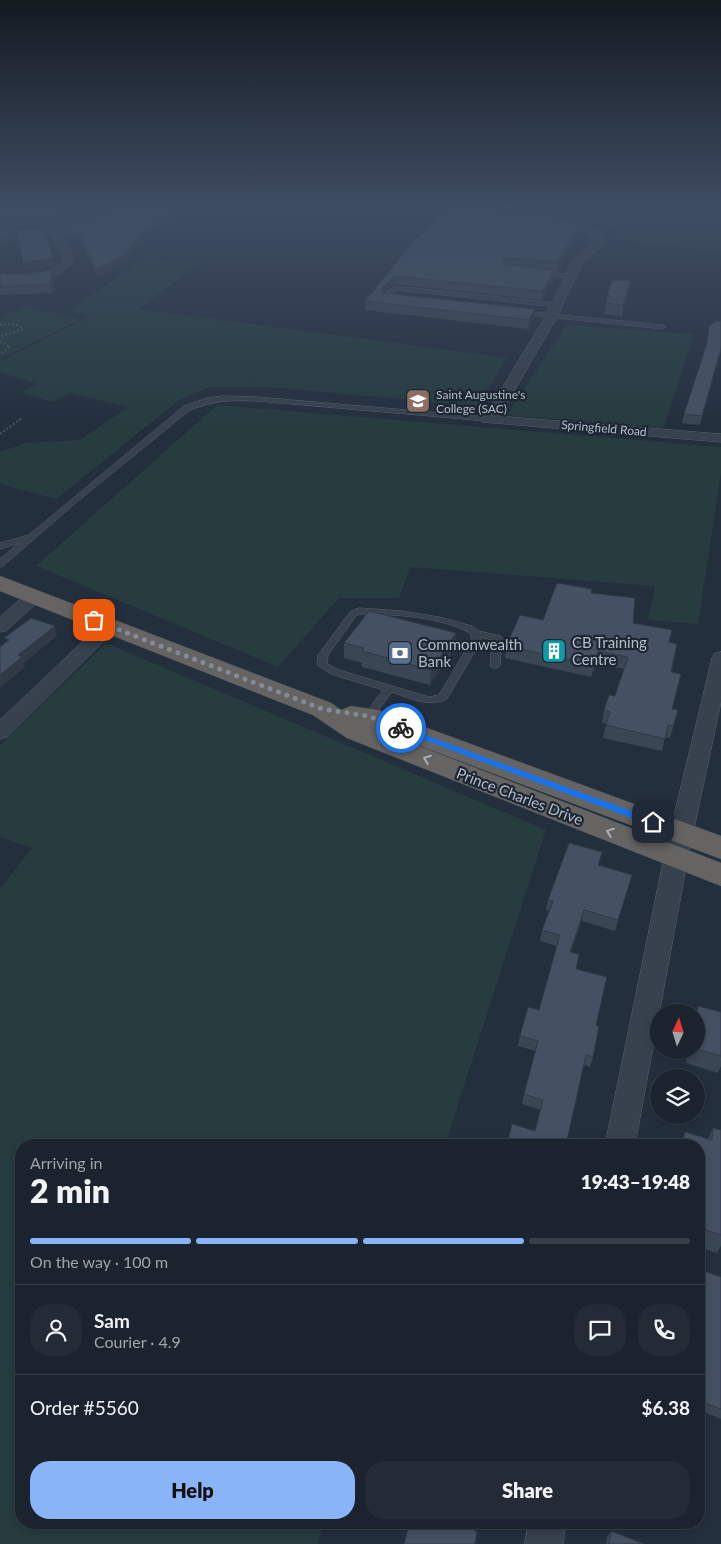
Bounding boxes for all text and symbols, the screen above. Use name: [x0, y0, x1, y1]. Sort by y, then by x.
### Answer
place label: Saint Augustine's College (SAC): [436, 387, 525, 416]
school or university icon: Saint Augustine's College (SAC): [405, 388, 431, 414]
street label: Springfield Road: [561, 417, 647, 439]
pin: [73, 599, 115, 641]
icon: bag: [80, 606, 108, 634]
place label: CB Training Centre: [572, 633, 647, 668]
place label: Commonwealth Bank: [418, 635, 522, 670]
building icon: CB Training Centre: [541, 638, 567, 664]
bank icon: Commonwealth Bank: [387, 640, 413, 666]
courier: [376, 703, 426, 753]
icon: bike: [387, 714, 415, 742]
one-way arrow: [423, 755, 431, 765]
street label: Prince Charles Drive: [454, 764, 586, 828]
pin: [632, 801, 674, 843]
icon: home: [639, 808, 667, 836]
one-way arrow: [607, 827, 615, 837]
north arrow: [650, 1004, 705, 1059]
map controls: [650, 1004, 705, 1124]
button: layers: [650, 1069, 705, 1124]
text: Arriving in: [30, 1153, 103, 1172]
text: 19:43–19:48: [581, 1170, 690, 1193]
text: 2 min: [30, 1171, 110, 1210]
text: On the way · 100 m: [30, 1252, 168, 1271]
button: person: [30, 1304, 82, 1356]
button: chat: [574, 1304, 626, 1356]
button: phone: [638, 1304, 690, 1356]
text: Sam: [94, 1309, 130, 1332]
text: Courier · 4.9: [94, 1332, 181, 1351]
text: Order #5560: [30, 1396, 139, 1419]
text: $6.38: [641, 1396, 690, 1419]
button: Help: [30, 1461, 355, 1519]
button: Share: [365, 1461, 690, 1519]

